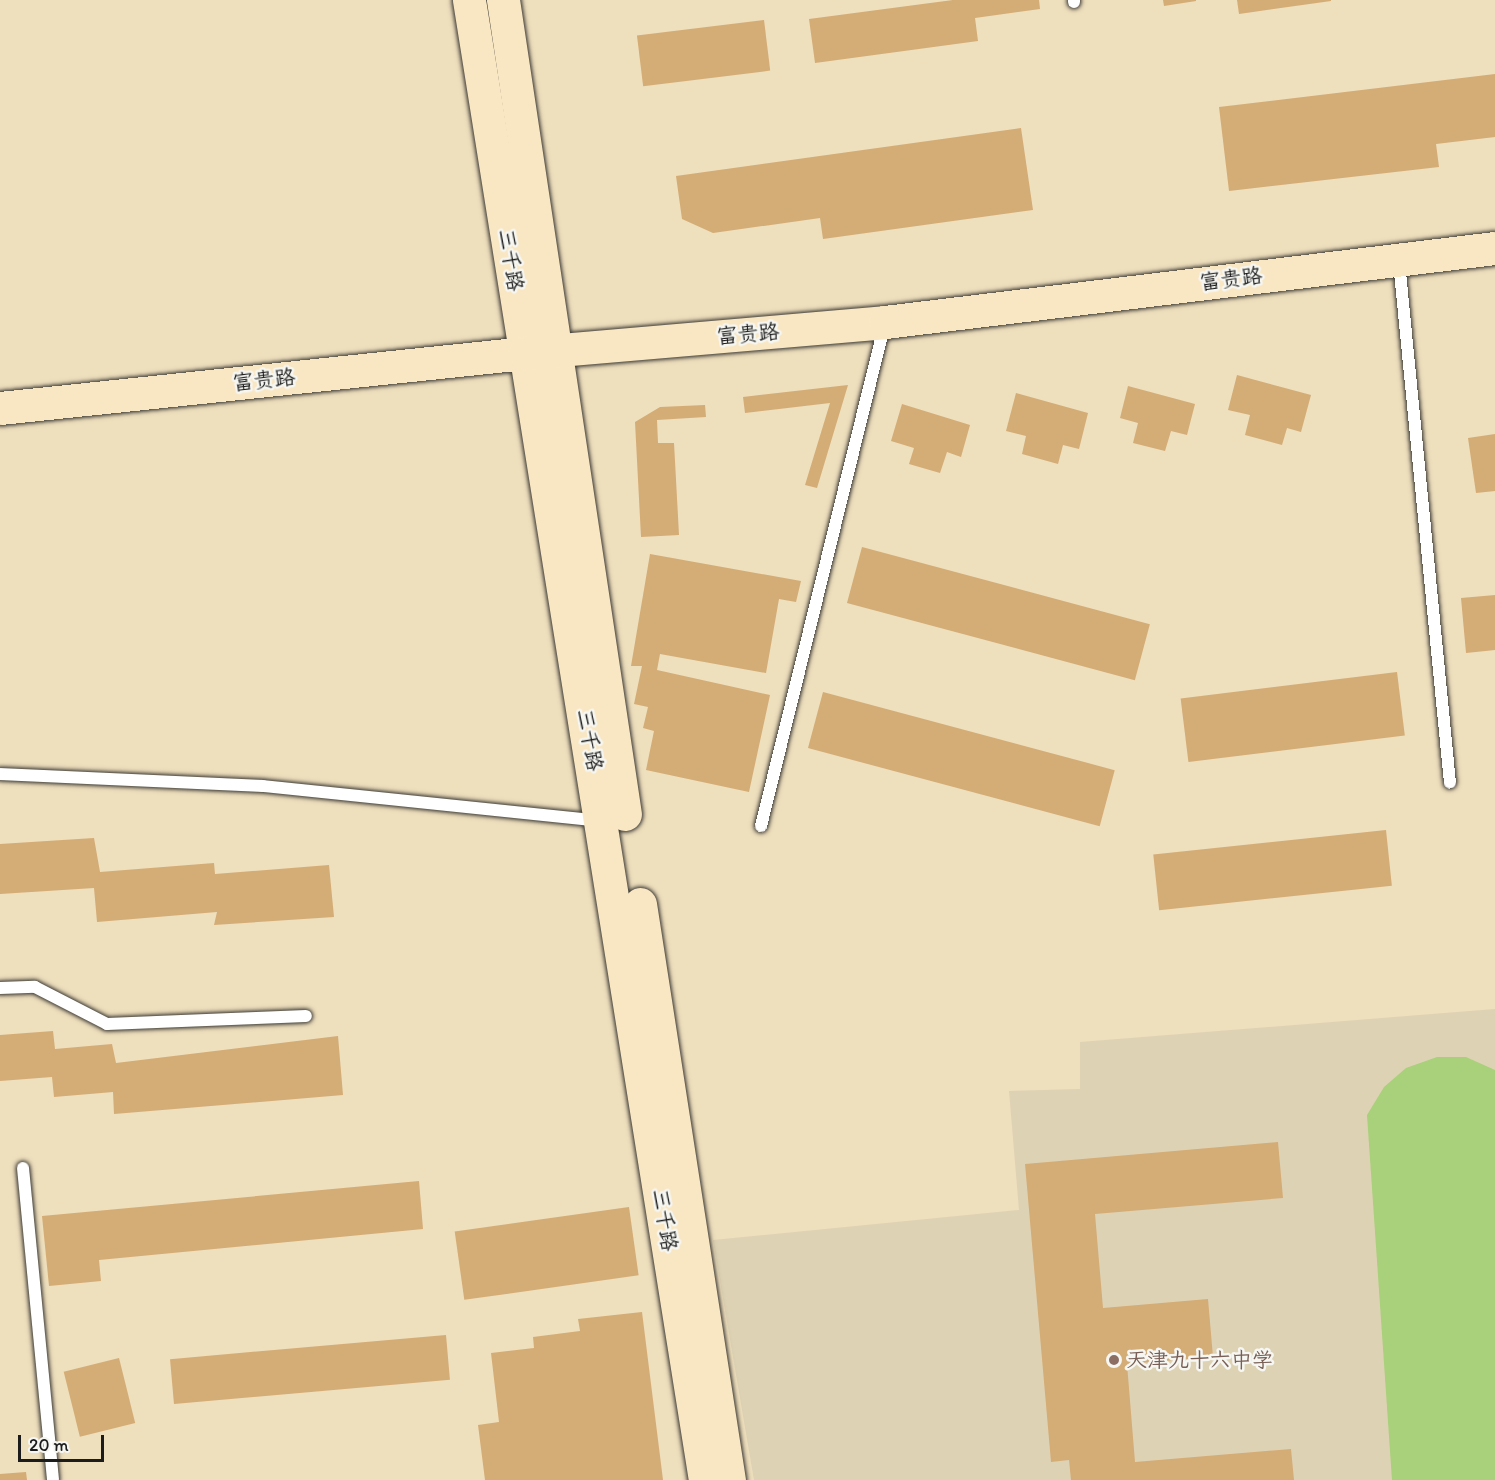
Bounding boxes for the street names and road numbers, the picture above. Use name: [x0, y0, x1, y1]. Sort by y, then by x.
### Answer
street label: 三千路: [494, 227, 528, 293]
street label: 富贵路: [1198, 263, 1264, 295]
street label: 富贵路: [716, 319, 780, 349]
street label: 富贵路: [231, 364, 297, 396]
street label: 三千路: [572, 707, 608, 773]
street label: 三千路: [648, 1187, 682, 1253]

